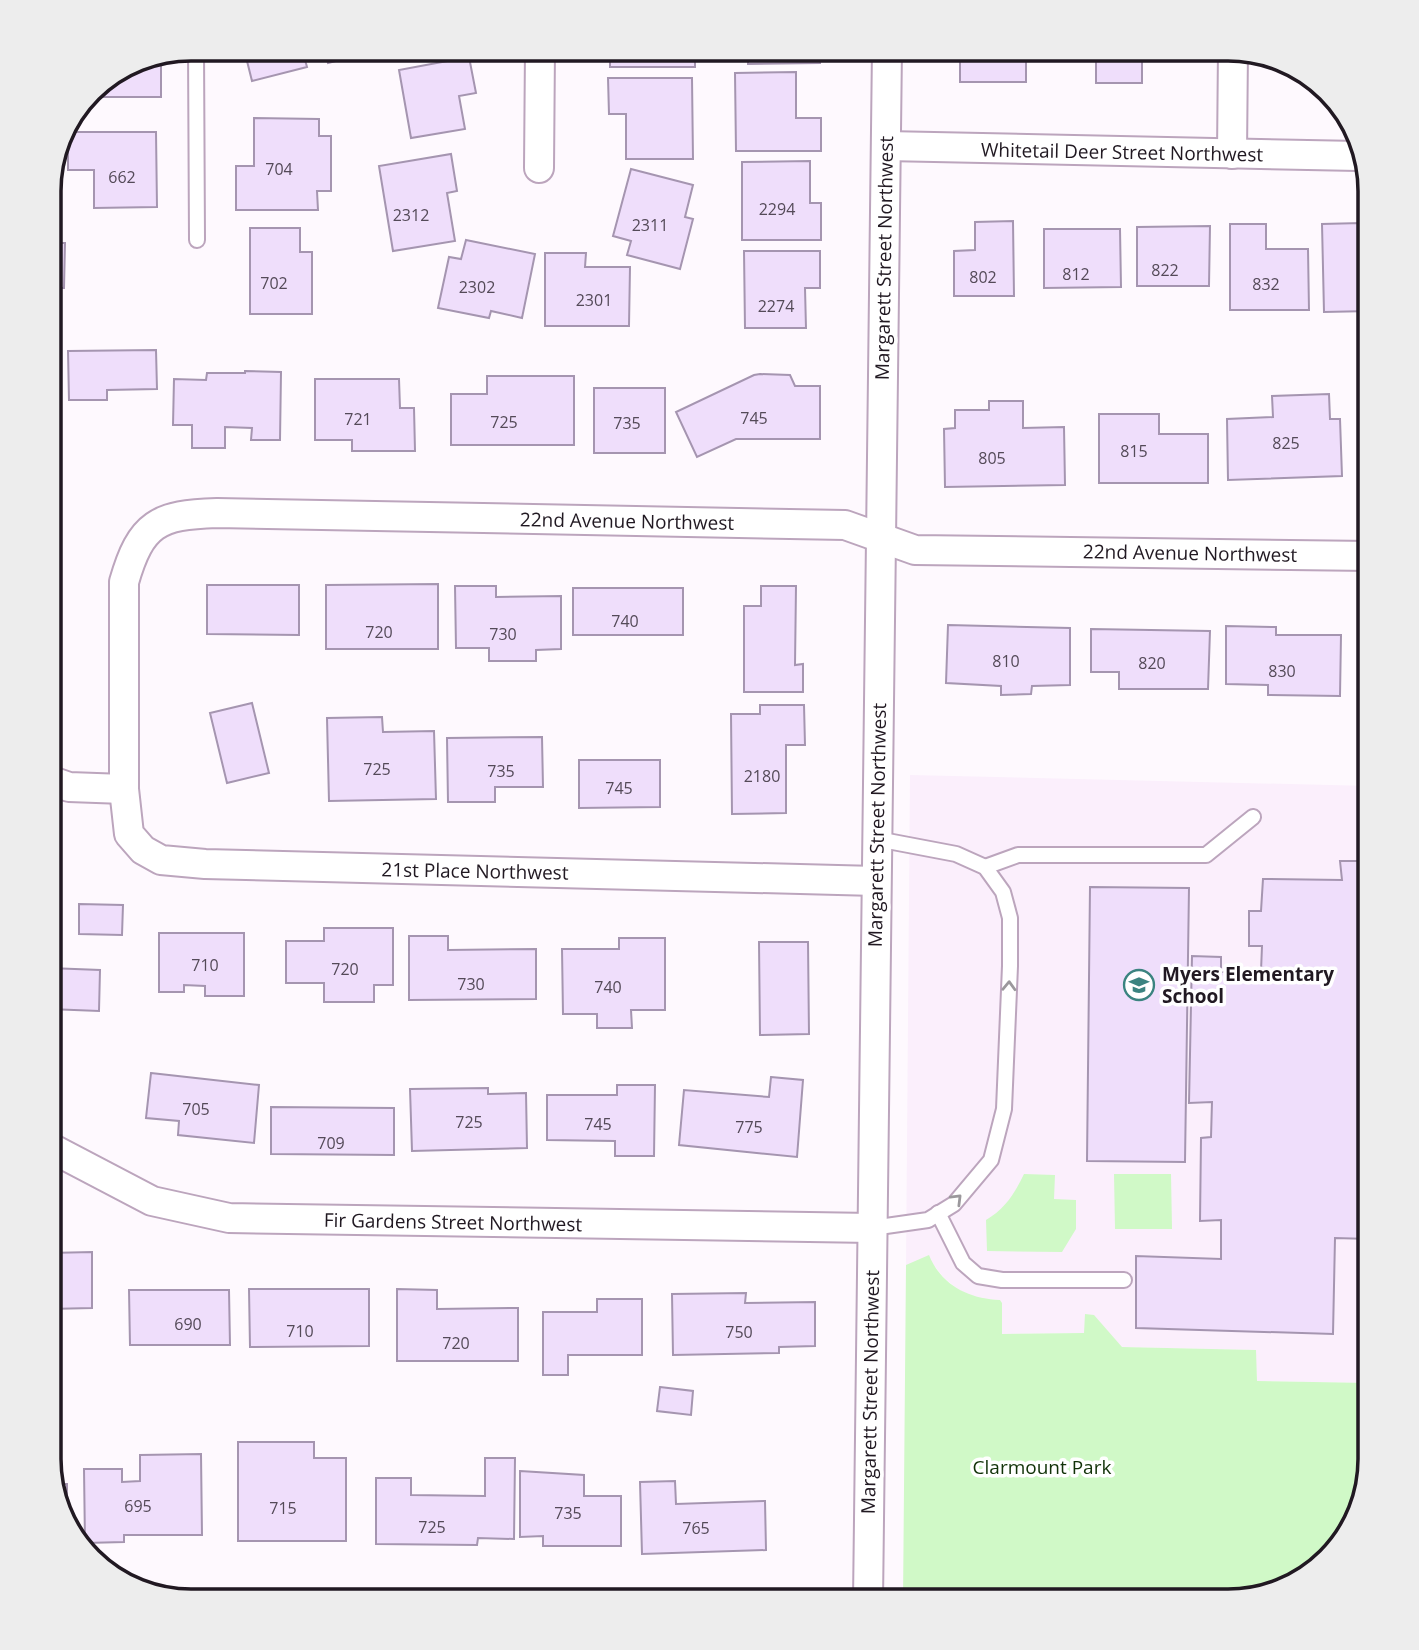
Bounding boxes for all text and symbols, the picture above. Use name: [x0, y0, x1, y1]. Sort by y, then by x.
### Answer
street label: Margarett Street Northwest: [869, 135, 899, 380]
street label: Whitetail Deer Street Northwest: [981, 137, 1264, 167]
house number: 704: [265, 158, 293, 180]
house number: 662: [108, 166, 136, 188]
house number: 2294: [759, 198, 795, 220]
house number: 2312: [393, 204, 429, 226]
house number: 2311: [632, 214, 668, 236]
house number: 822: [1151, 259, 1179, 281]
house number: 812: [1062, 263, 1090, 285]
house number: 802: [969, 266, 997, 288]
house number: 702: [260, 272, 288, 294]
house number: 832: [1252, 273, 1280, 295]
house number: 2302: [459, 276, 495, 298]
house number: 2301: [576, 289, 612, 311]
house number: 2274: [758, 295, 794, 317]
house number: 745: [740, 407, 768, 429]
house number: 721: [344, 408, 372, 430]
house number: 725: [490, 411, 518, 433]
house number: 735: [613, 412, 641, 434]
house number: 825: [1272, 432, 1300, 454]
house number: 815: [1120, 440, 1148, 462]
house number: 805: [978, 447, 1006, 469]
street label: 22nd Avenue Northwest: [520, 506, 735, 536]
street label: 22nd Avenue Northwest: [1083, 538, 1298, 568]
house number: 740: [611, 610, 639, 632]
house number: 720: [365, 621, 393, 643]
house number: 730: [489, 623, 517, 645]
house number: 810: [992, 650, 1020, 672]
house number: 820: [1138, 652, 1166, 674]
house number: 830: [1268, 660, 1296, 682]
street label: Margarett Street Northwest: [862, 702, 892, 947]
house number: 725: [363, 758, 391, 780]
house number: 735: [487, 760, 515, 782]
house number: 2180: [744, 765, 780, 787]
house number: 745: [605, 777, 633, 799]
street label: 21st Place Northwest: [381, 856, 569, 886]
house number: 710: [191, 954, 219, 976]
house number: 720: [331, 958, 359, 980]
place label: Myers Elementary School: [1162, 961, 1334, 1009]
school or university icon: Myers Elementary School: [1122, 968, 1156, 1002]
house number: 730: [457, 973, 485, 995]
house number: 740: [594, 976, 622, 998]
one-way arrow: [1002, 980, 1017, 991]
house number: 705: [182, 1098, 210, 1120]
house number: 725: [455, 1111, 483, 1133]
house number: 745: [584, 1113, 612, 1135]
house number: 775: [735, 1116, 763, 1138]
house number: 709: [317, 1132, 345, 1154]
one-way arrow: [949, 1194, 962, 1207]
street label: Fir Gardens Street Northwest: [324, 1207, 583, 1237]
street label: Margarett Street Northwest: [855, 1269, 885, 1514]
house number: 690: [174, 1313, 202, 1335]
house number: 710: [286, 1320, 314, 1342]
house number: 750: [725, 1321, 753, 1343]
house number: 720: [442, 1332, 470, 1354]
park label: Clarmount Park: [973, 1454, 1111, 1480]
house number: 695: [124, 1495, 152, 1517]
house number: 715: [269, 1497, 297, 1519]
house number: 735: [554, 1502, 582, 1524]
house number: 725: [418, 1516, 446, 1538]
house number: 765: [682, 1517, 710, 1539]

